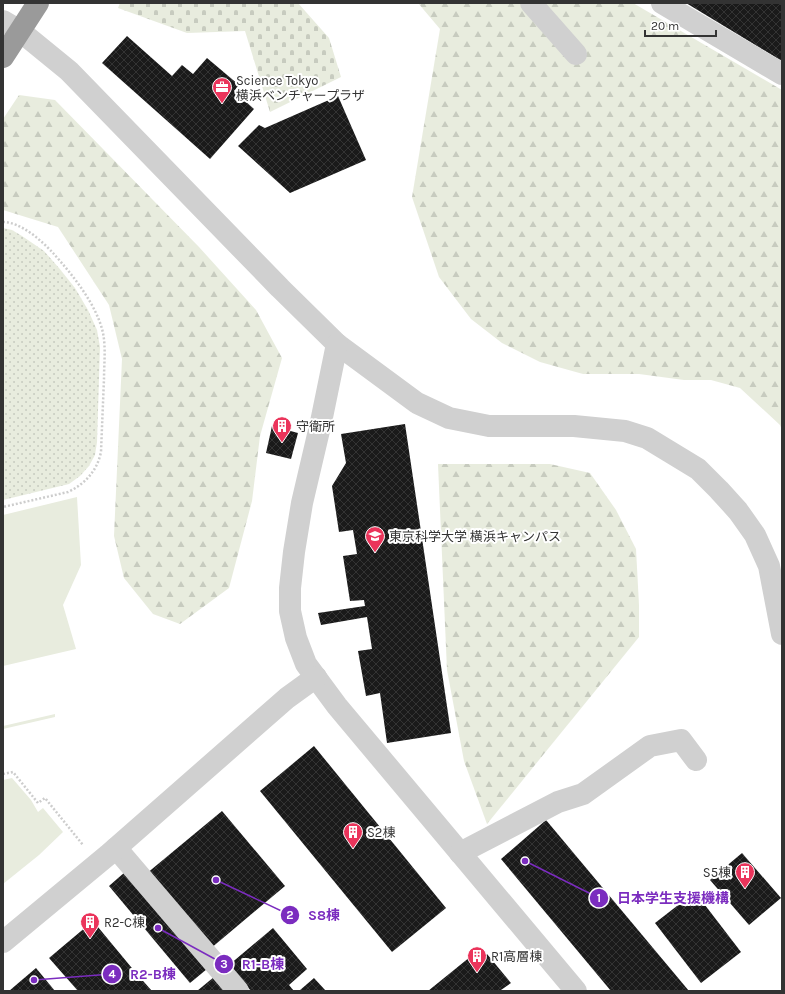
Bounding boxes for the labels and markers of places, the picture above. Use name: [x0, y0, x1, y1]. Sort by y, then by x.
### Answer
place label: Science Tokyo 横浜ベンチャープラザ: [236, 73, 365, 103]
office icon: Science Tokyo 横浜ベンチャープラザ: [211, 76, 233, 104]
building icon: 守衛所: [271, 415, 293, 443]
place label: 守衛所: [296, 419, 335, 434]
school or university icon: 東京科学大学 横浜キャンパス: [364, 525, 386, 553]
place label: 東京科学大学 横浜キャンパス: [389, 529, 561, 544]
building icon: S2棟: [342, 821, 364, 849]
place label: S2棟: [367, 825, 395, 840]
building icon: S5棟: [734, 861, 756, 889]
place label: S5棟: [703, 865, 731, 880]
callout: 日本学生支援機構: [589, 885, 737, 911]
callout: S8棟: [280, 902, 348, 928]
building icon: R2-C棟: [79, 911, 101, 939]
place label: R2-C棟: [104, 915, 145, 930]
building icon: R1高層棟: [466, 945, 488, 973]
place label: R1高層棟: [491, 949, 542, 964]
callout: R1-B棟: [214, 951, 292, 977]
callout: R2-B棟: [102, 961, 184, 987]

